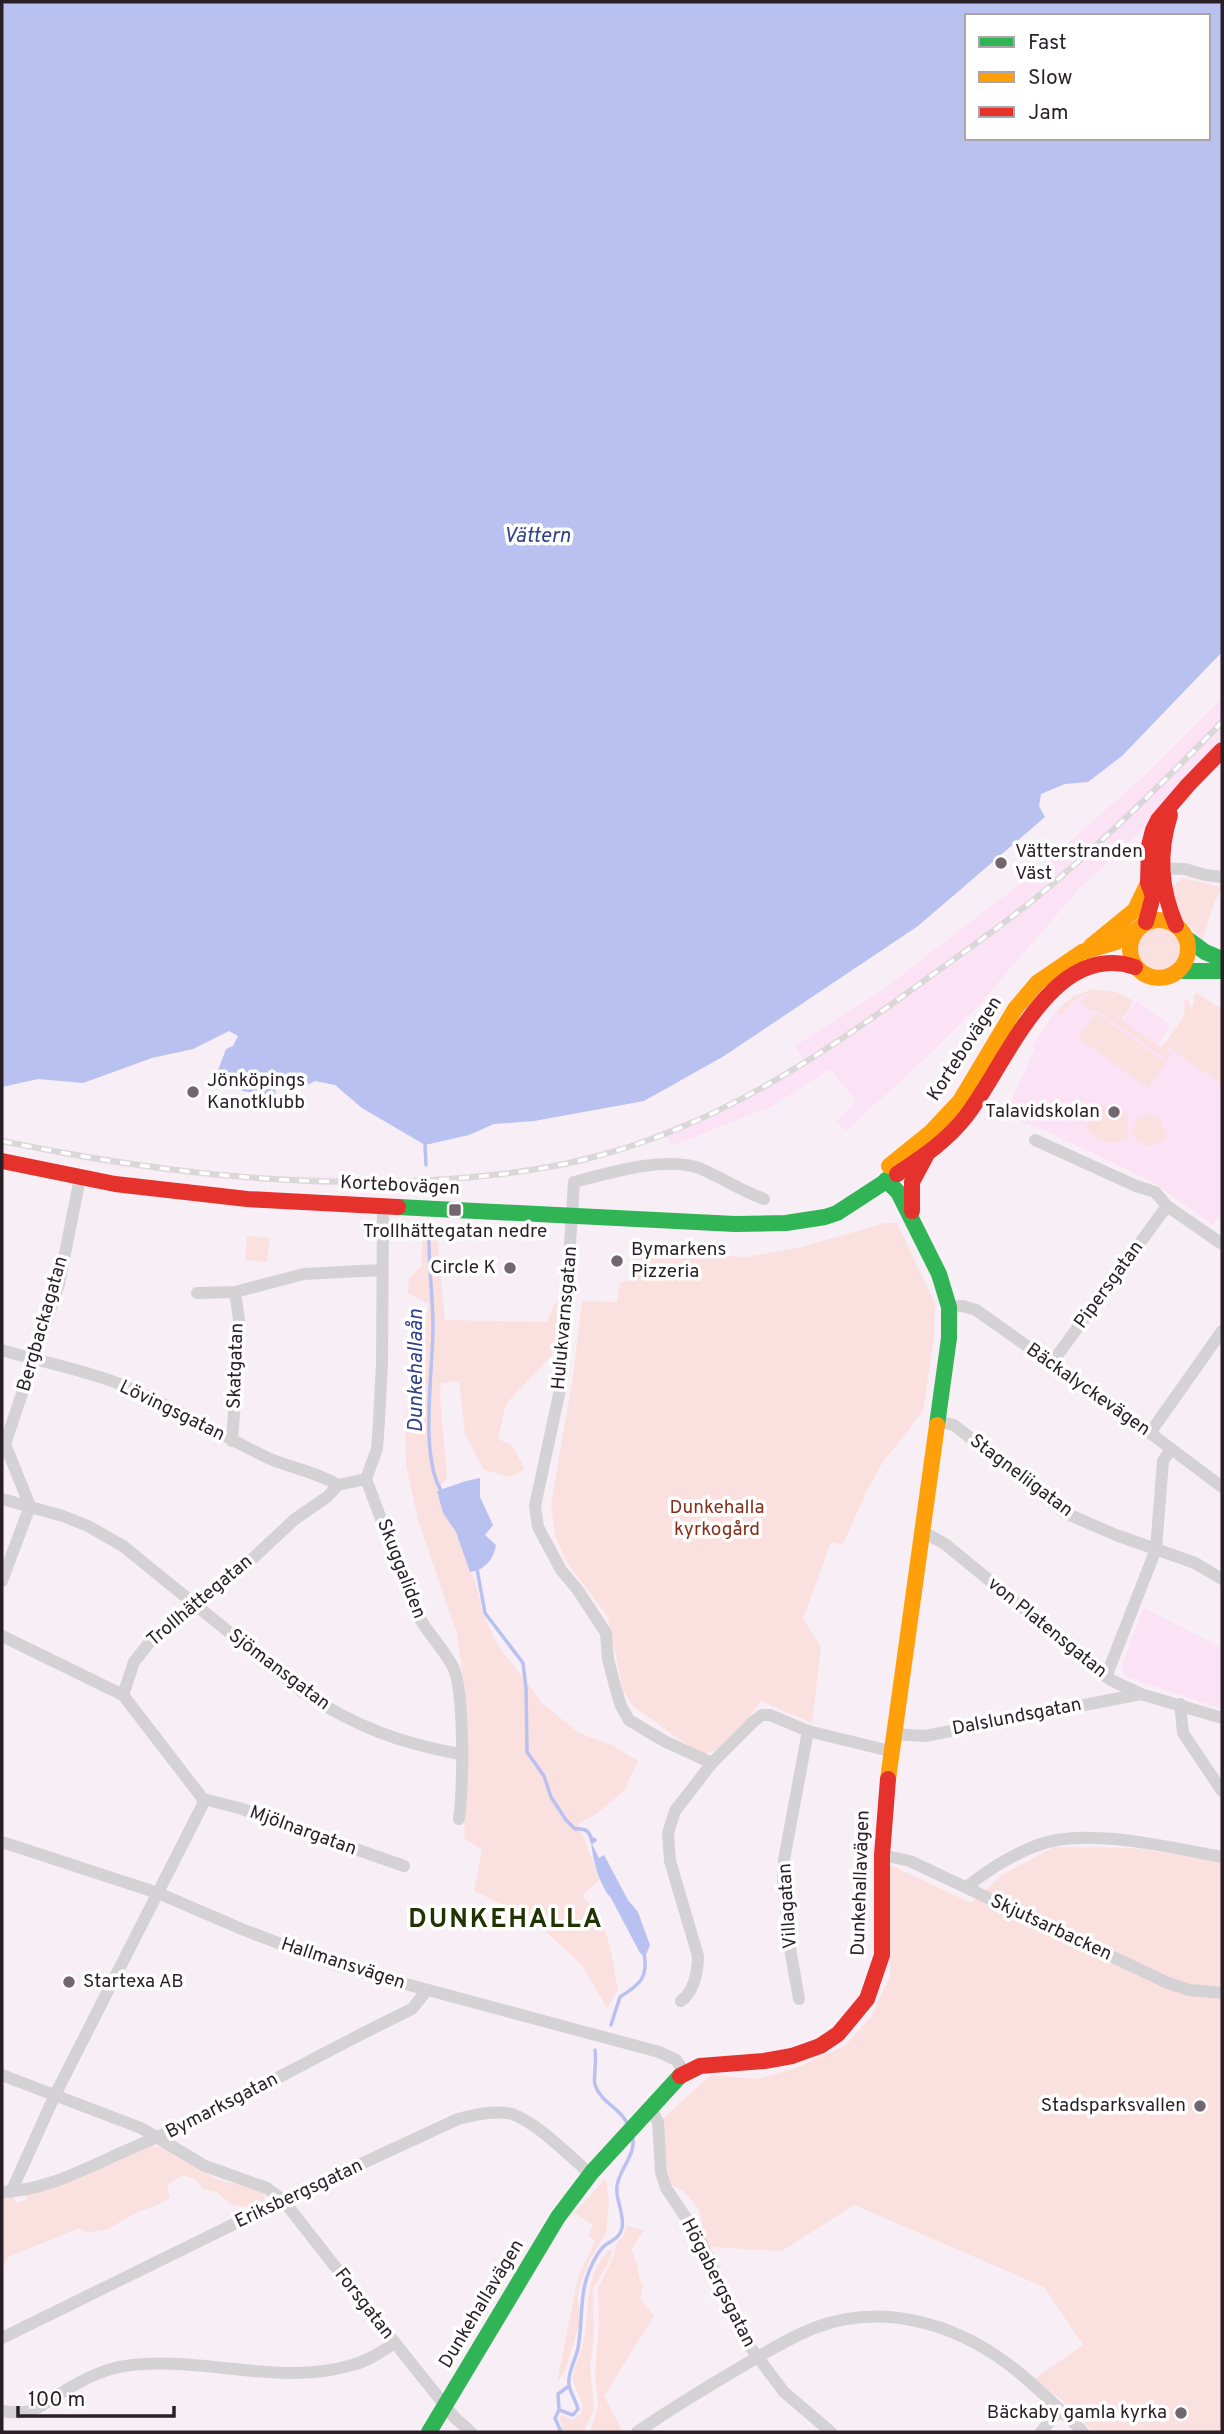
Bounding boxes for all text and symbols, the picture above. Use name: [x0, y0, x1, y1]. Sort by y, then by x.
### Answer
legend: [965, 14, 1210, 140]
text: Fast: [1028, 30, 1067, 57]
text: Slow: [1028, 65, 1073, 92]
text: Jam: [1028, 100, 1069, 127]
water label: Vättern: [503, 523, 571, 550]
place label: Vätterstranden Väst: [1015, 840, 1143, 886]
marker: Vätterstranden Väst: [993, 855, 1009, 871]
street label: Kortebovägen: [922, 992, 1008, 1106]
place label: Jönköpings Kanotklubb: [207, 1069, 305, 1115]
marker: Jönköpings Kanotklubb: [185, 1084, 201, 1100]
place label: Talavidskolan: [985, 1100, 1100, 1124]
marker: Talavidskolan: [1106, 1104, 1122, 1120]
street label: Kortebovägen: [339, 1171, 461, 1201]
marker: Trollhättegatan nedre: [447, 1202, 463, 1218]
place label: Trollhättegatan nedre: [363, 1220, 547, 1244]
street label: Pipersgatan: [1069, 1236, 1149, 1334]
place label: Bymarkens Pizzeria: [631, 1238, 726, 1284]
street label: Hulukvarnsgatan: [547, 1245, 583, 1391]
marker: Bymarkens Pizzeria: [609, 1253, 625, 1269]
street label: Bergbackagatan: [12, 1254, 74, 1394]
place label: Circle K: [430, 1256, 496, 1280]
marker: Circle K: [502, 1260, 518, 1276]
water label: Dunkehallaån: [403, 1309, 430, 1433]
street label: Skatgatan: [223, 1323, 249, 1409]
street label: Bäckalyckevägen: [1021, 1338, 1155, 1442]
street label: Lövingsgatan: [115, 1375, 229, 1447]
street label: Stagneliigatan: [964, 1429, 1078, 1523]
park label: Dunkehalla kyrkogård: [670, 1496, 764, 1542]
street label: Skuggaliden: [371, 1516, 431, 1622]
street label: Trollhättegatan: [142, 1550, 258, 1652]
street label: von Platensgatan: [982, 1572, 1112, 1684]
street label: Sjömansgatan: [223, 1624, 335, 1716]
street label: Dalslundsgatan: [950, 1693, 1084, 1741]
street label: Mjölnargatan: [246, 1801, 360, 1861]
street label: Dunkehallavägen: [846, 1810, 876, 1956]
street label: Villagatan: [773, 1862, 803, 1950]
street label: Skjutsarbacken: [986, 1889, 1116, 1967]
district label: DUNKEHALLA: [408, 1904, 604, 1937]
street label: Hallmansvägen: [278, 1933, 408, 1995]
place label: Startexa AB: [83, 1970, 184, 1994]
marker: Startexa AB: [61, 1974, 77, 1990]
street label: Bymarksgatan: [162, 2067, 282, 2145]
place label: Stadsparksvallen: [1041, 2094, 1186, 2118]
marker: Stadsparksvallen: [1192, 2098, 1208, 2114]
street label: Eriksbergsgatan: [231, 2154, 367, 2234]
street label: Högabergsgatan: [675, 2215, 761, 2351]
street label: Dunkehallavägen: [434, 2235, 530, 2373]
street label: Forsgatan: [329, 2263, 399, 2345]
scale bar: [18, 2374, 173, 2418]
text: 100 m: [28, 2387, 85, 2414]
place label: Bäckaby gamla kyrka: [987, 2401, 1167, 2425]
marker: Bäckaby gamla kyrka: [1173, 2405, 1189, 2421]

